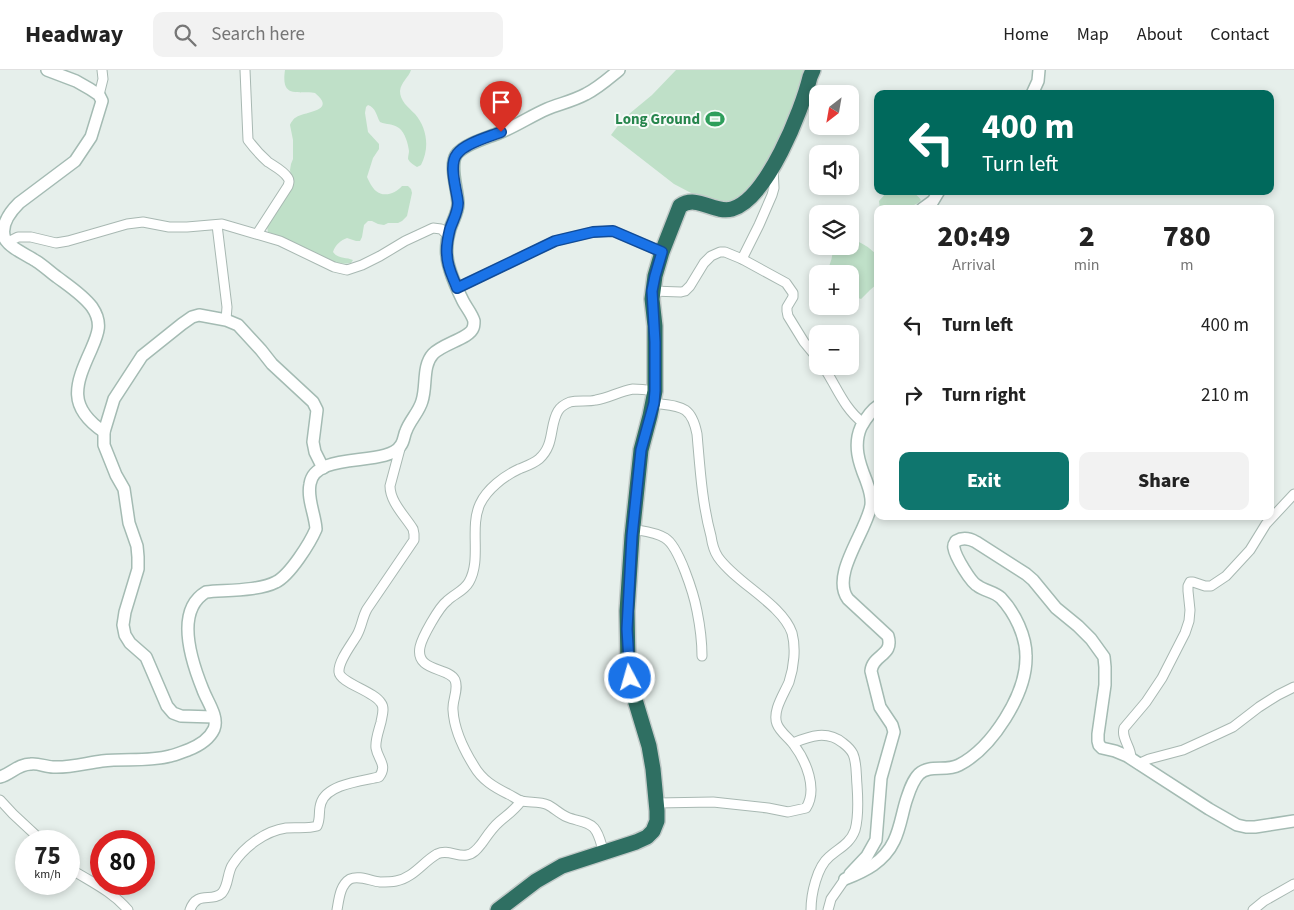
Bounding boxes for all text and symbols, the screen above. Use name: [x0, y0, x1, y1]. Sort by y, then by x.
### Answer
search box: [153, 12, 503, 57]
text: Headway: [25, 17, 123, 52]
icon: search: [171, 21, 199, 49]
text: Search here: [211, 21, 305, 48]
text: Home: [1003, 22, 1049, 47]
text: Map: [1077, 22, 1109, 47]
text: About: [1137, 22, 1182, 47]
text: Contact: [1210, 22, 1269, 47]
pin: [480, 81, 522, 132]
north arrow: [809, 85, 859, 135]
map controls: [809, 85, 859, 375]
icon: arrive: [487, 88, 515, 116]
text: 400 m: [982, 102, 1074, 152]
sports icon: Long Ground: [704, 108, 726, 130]
place label: Long Ground: [615, 109, 700, 130]
icon: left: [899, 110, 964, 175]
button: sound: [809, 145, 859, 195]
text: Turn left: [982, 148, 1058, 180]
button: layers: [809, 205, 859, 255]
text: 20:49: [937, 215, 1011, 258]
text: 2: [1079, 215, 1095, 258]
text: 780: [1163, 215, 1211, 258]
text: Arrival: [952, 254, 995, 276]
text: min: [1074, 254, 1100, 276]
text: m: [1180, 254, 1193, 276]
button: +: [809, 265, 859, 315]
icon: left: [899, 311, 927, 339]
text: Turn left: [942, 312, 1013, 339]
text: 400 m: [1201, 312, 1249, 339]
button: −: [809, 325, 859, 375]
icon: right: [899, 381, 927, 409]
text: Turn right: [942, 382, 1026, 409]
text: 210 m: [1201, 382, 1249, 409]
button: Exit: [899, 452, 1069, 510]
button: Share: [1079, 452, 1249, 510]
position arrow: [603, 651, 655, 703]
speed limit sign: 80: [90, 830, 155, 895]
text: 75: [34, 838, 61, 874]
text: km/h: [34, 866, 61, 883]

